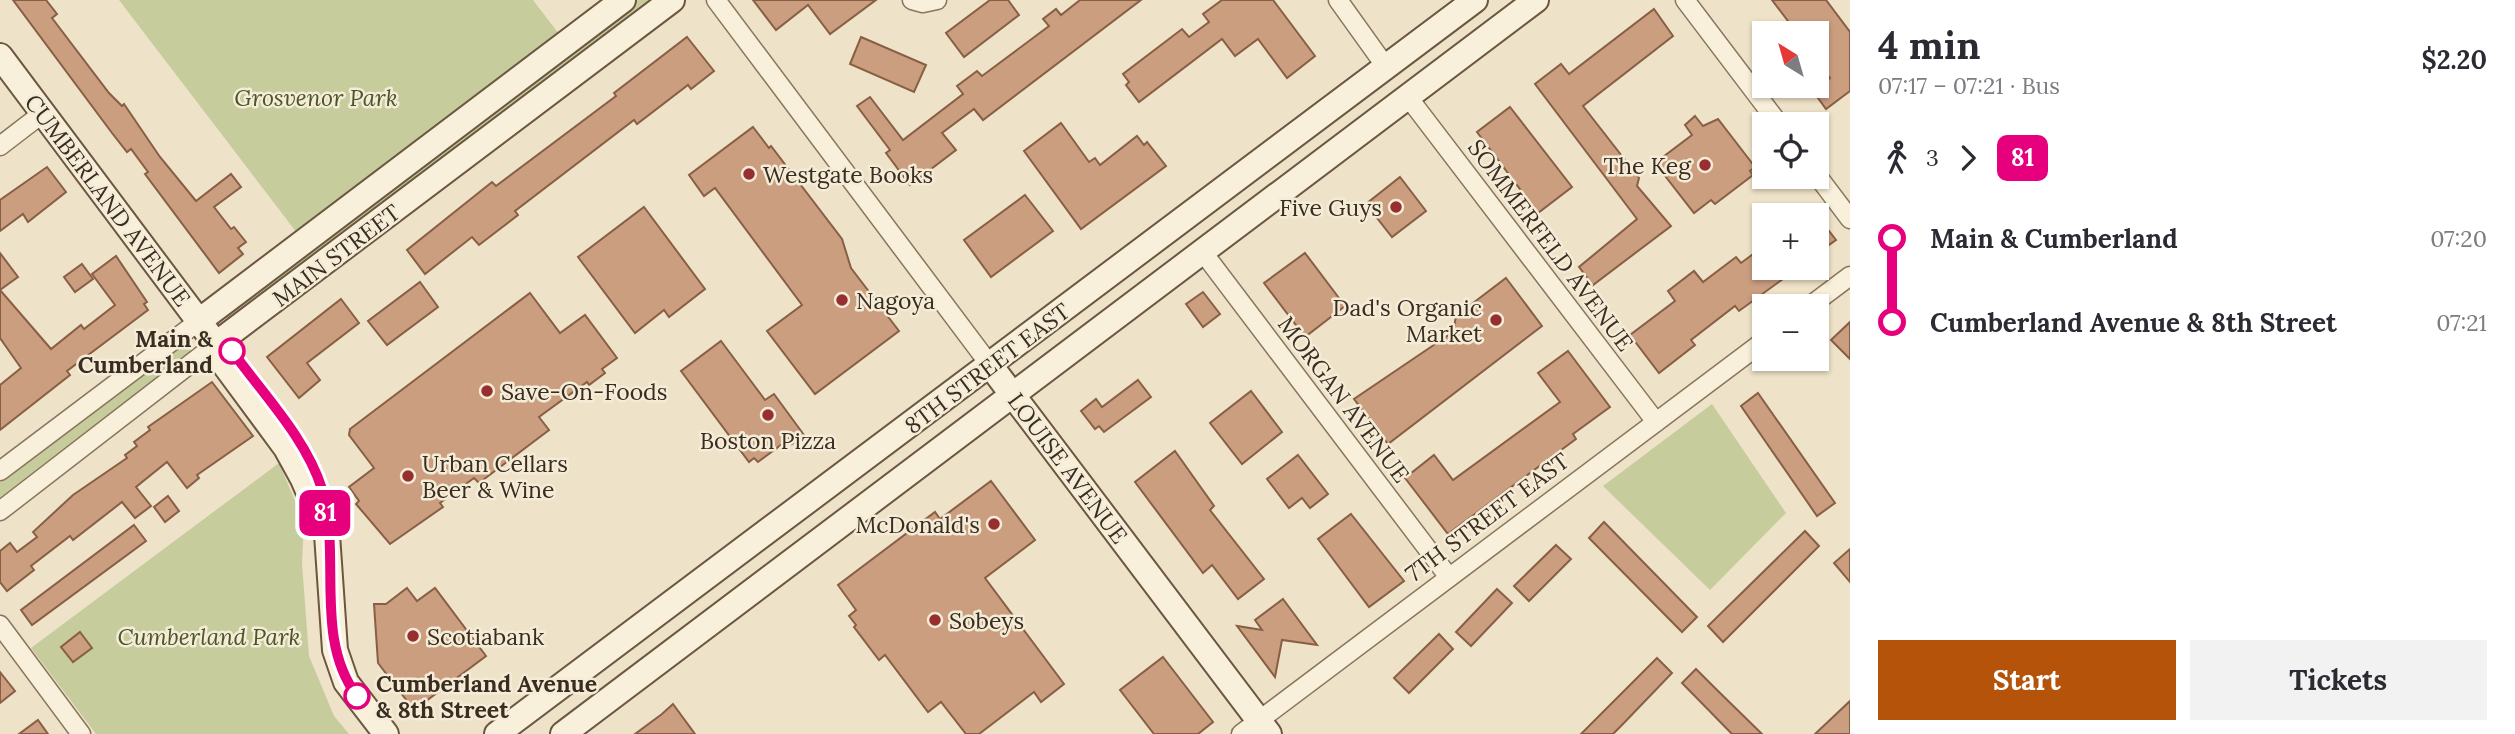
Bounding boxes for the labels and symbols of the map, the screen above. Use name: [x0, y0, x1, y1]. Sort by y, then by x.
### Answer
north arrow: [1752, 21, 1829, 98]
park label: Grosvenor Park: [234, 83, 398, 112]
street label: CUMBERLAND AVENUE: [19, 88, 197, 312]
street label: SOMMERFELD AVENUE: [1462, 133, 1640, 357]
place label: The Keg: [1603, 151, 1692, 180]
marker: The Keg: [1697, 157, 1713, 173]
place label: Westgate Books: [763, 160, 933, 189]
marker: Westgate Books: [741, 166, 757, 182]
place label: Five Guys: [1279, 193, 1382, 222]
street label: MAIN STREET: [266, 197, 406, 312]
marker: Five Guys: [1388, 199, 1404, 215]
place label: Nagoya: [856, 286, 935, 315]
marker: Nagoya: [834, 292, 850, 308]
place label: Dad's Organic Market: [1333, 293, 1482, 348]
street label: 8TH STREET EAST: [899, 296, 1076, 440]
street label: MORGAN AVENUE: [1272, 310, 1416, 488]
marker: Dad's Organic Market: [1488, 312, 1504, 328]
place label: Main & Cumberland: [78, 324, 214, 379]
marker: Main & Cumberland: [219, 338, 245, 364]
place label: Save-On-Foods: [501, 377, 668, 406]
marker: Save-On-Foods: [479, 383, 495, 399]
street label: LOUISE AVENUE: [1002, 387, 1134, 549]
marker: Boston Pizza: [760, 407, 776, 423]
place label: Boston Pizza: [700, 426, 836, 455]
street label: 7TH STREET EAST: [1399, 446, 1575, 588]
place label: Urban Cellars Beer & Wine: [422, 449, 568, 504]
marker: Urban Cellars Beer & Wine: [400, 468, 416, 484]
line badge: 81: [294, 490, 356, 536]
place label: McDonald's: [855, 510, 980, 539]
marker: McDonald's: [986, 516, 1002, 532]
place label: Sobeys: [949, 606, 1024, 635]
marker: Sobeys: [927, 612, 943, 628]
park label: Cumberland Park: [118, 622, 301, 651]
place label: Scotiabank: [427, 622, 545, 651]
marker: Scotiabank: [405, 628, 421, 644]
place label: Cumberland Avenue & 8th Street: [376, 669, 597, 724]
marker: Cumberland Avenue & 8th Street: [344, 683, 370, 709]

